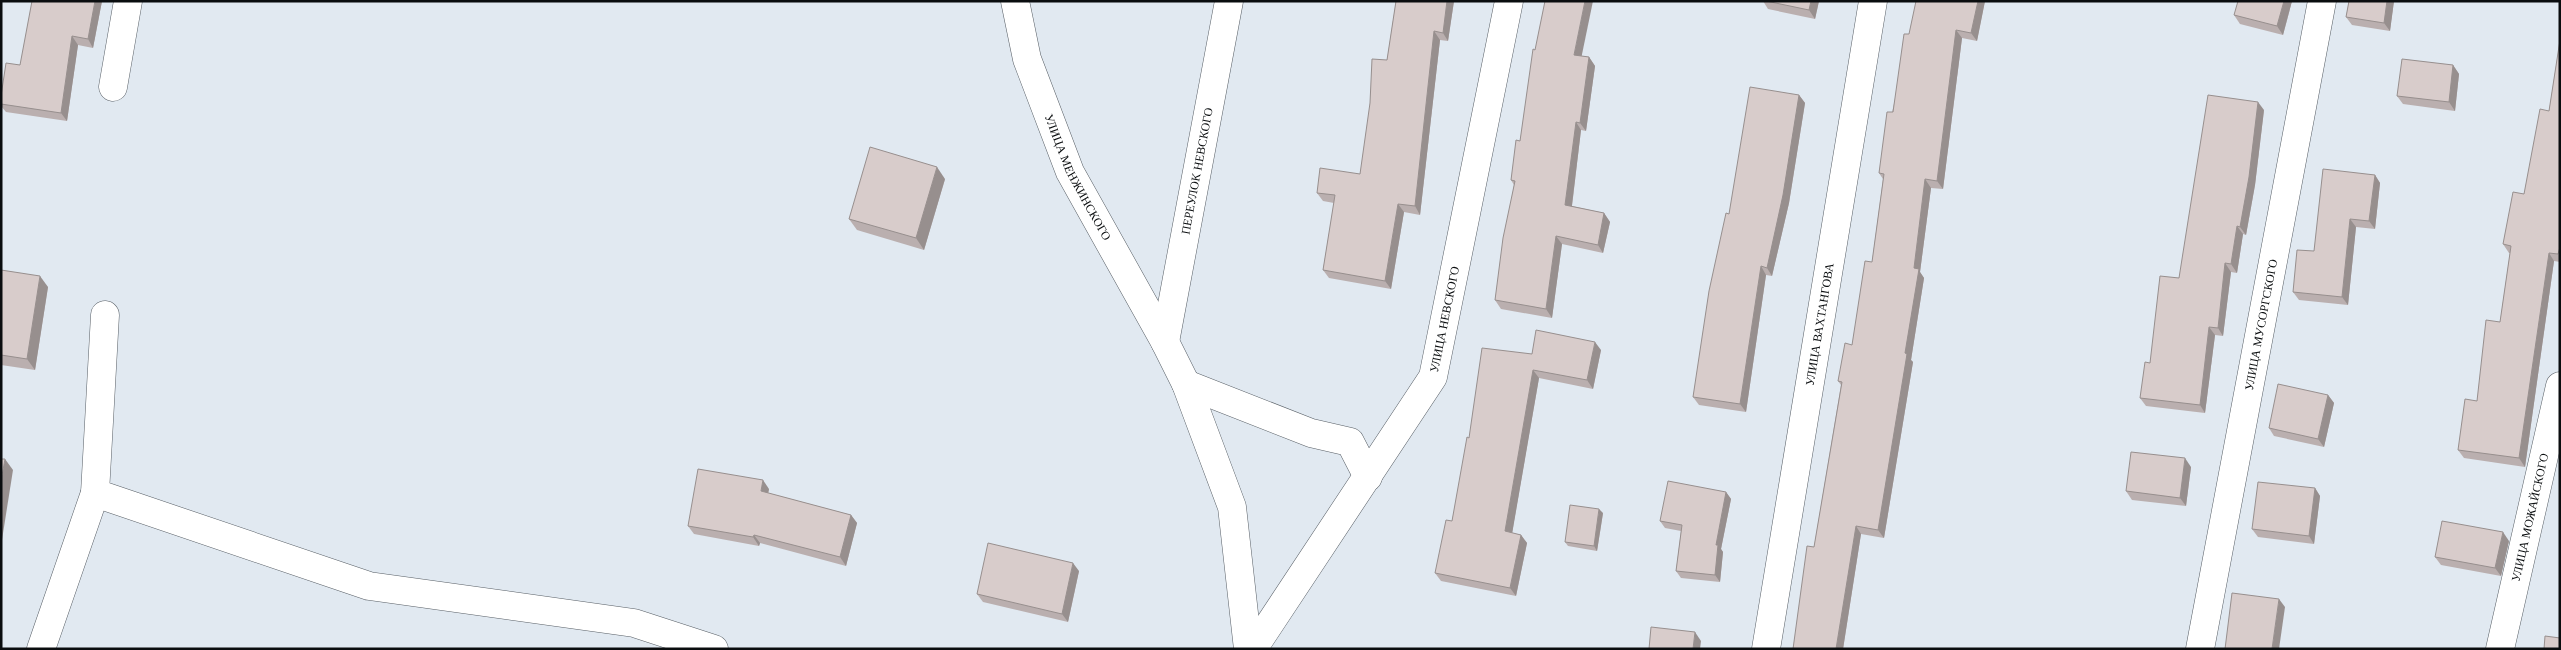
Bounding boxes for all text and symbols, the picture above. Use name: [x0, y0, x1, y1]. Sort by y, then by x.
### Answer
street label: ПЕРЕУЛОК НЕВСКОГО: [1178, 106, 1216, 236]
street label: УЛИЦА МЕНЖИНСКОГО: [1042, 112, 1114, 243]
street label: УЛИЦА МУСОРГСКОГО: [2242, 258, 2280, 392]
street label: УЛИЦА ВАХТАНГОВА: [1803, 262, 1837, 387]
street label: УЛИЦА НЕВСКОГО: [1427, 265, 1462, 374]
street label: УЛИЦА МОЖАЙСКОГО: [2509, 452, 2552, 583]

